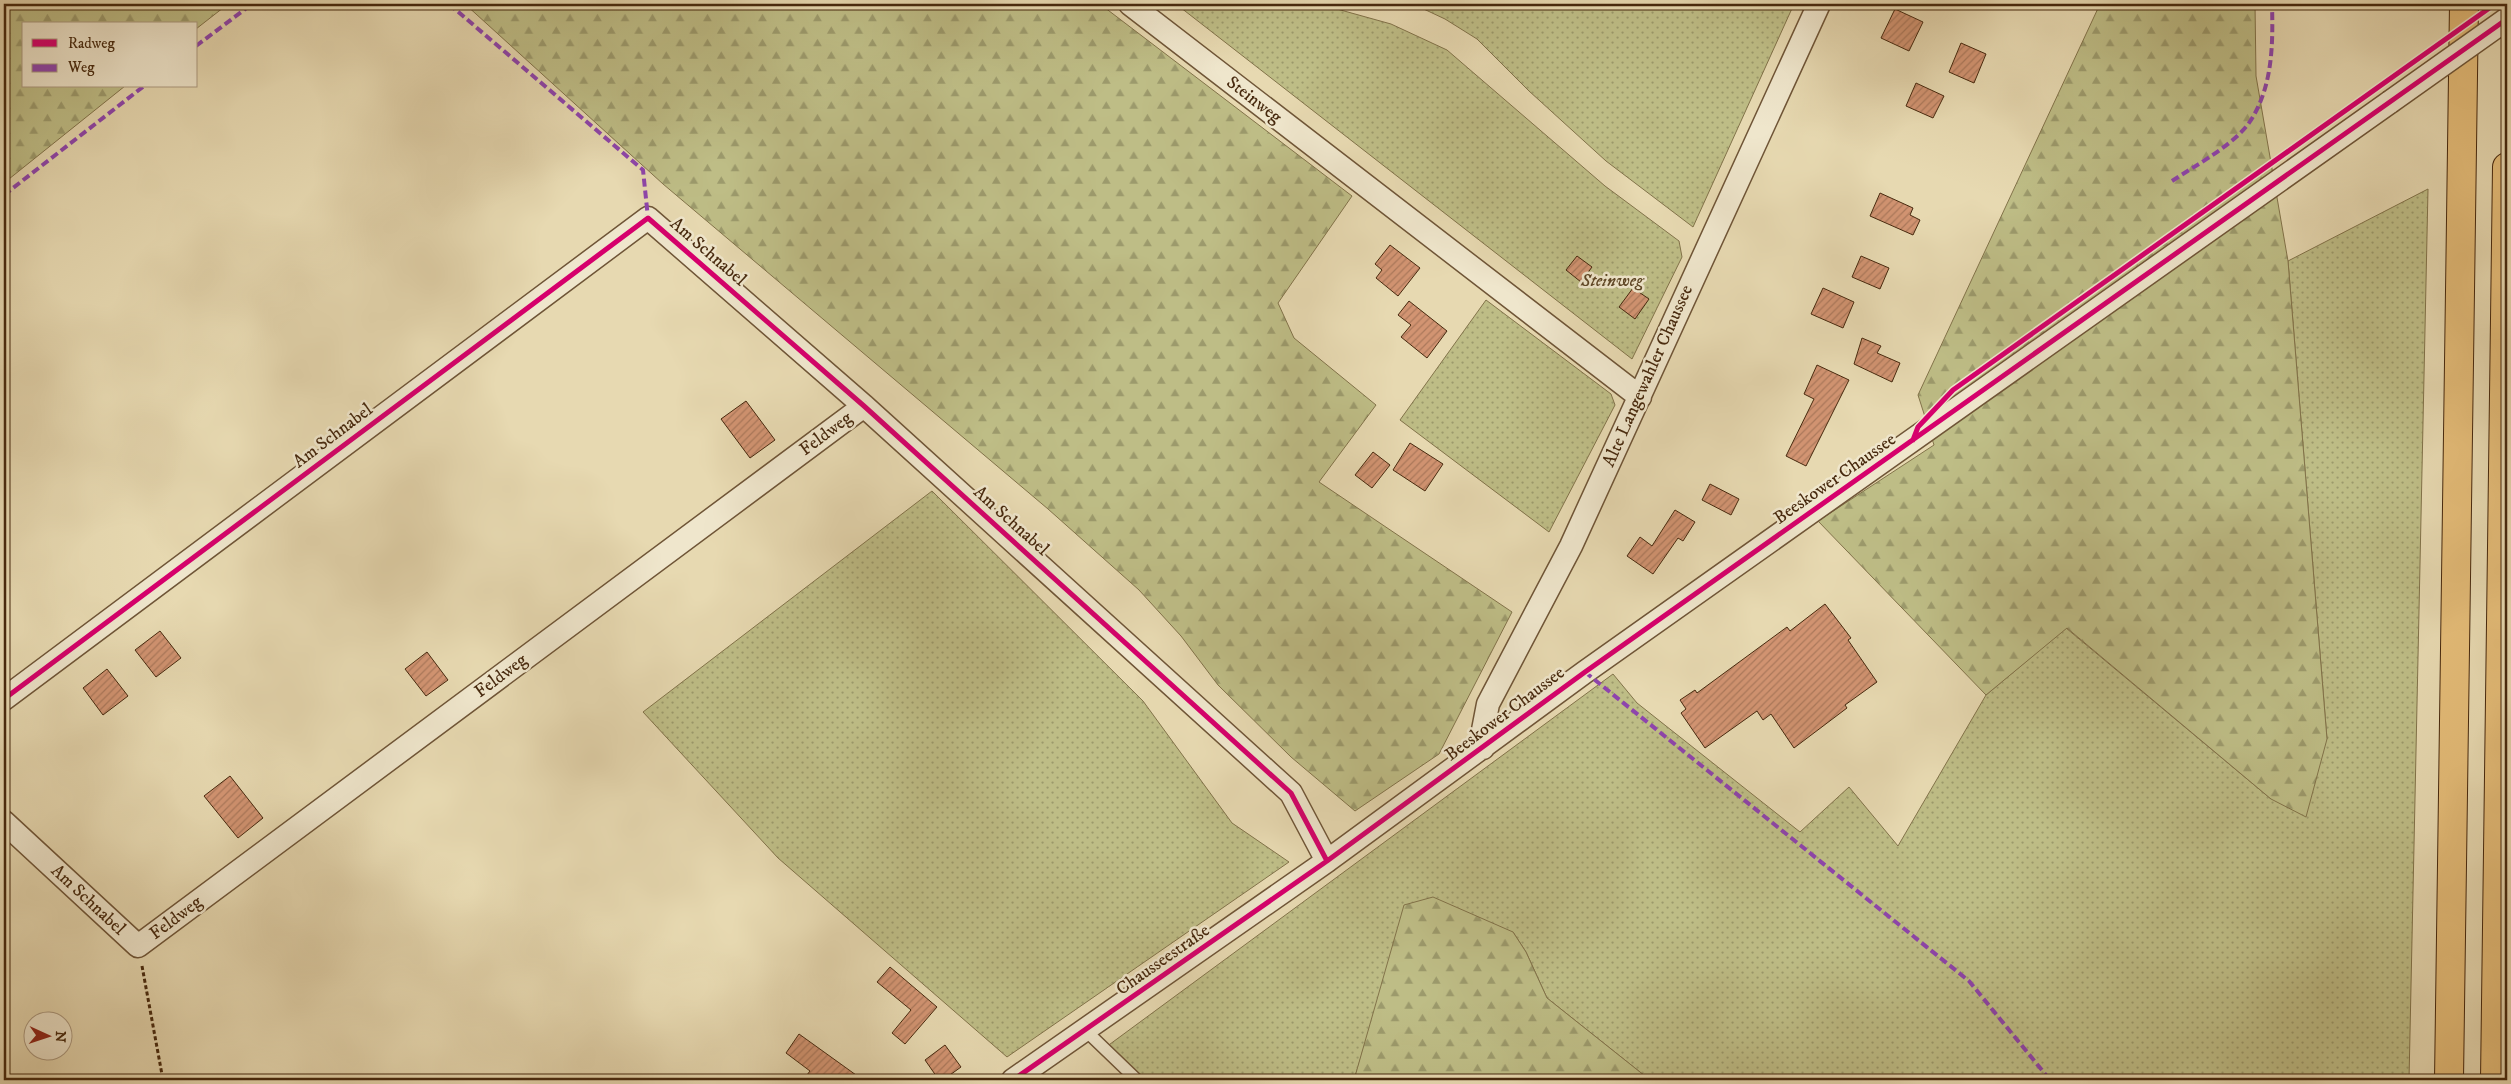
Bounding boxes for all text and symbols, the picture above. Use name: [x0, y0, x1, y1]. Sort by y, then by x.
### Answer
legend: [22, 22, 198, 88]
text: Radweg: [68, 34, 116, 53]
text: Weg: [67, 58, 95, 77]
street label: Steinweg: [1222, 72, 1286, 129]
street label: Am Schnabel: [665, 213, 751, 291]
park label: Steinweg: [1580, 270, 1645, 292]
street label: Alte Langewahler Chaussee: [1598, 282, 1698, 470]
street label: Am Schnabel: [289, 399, 378, 473]
street label: Feldweg: [795, 407, 857, 461]
street label: Beeskower Chaussee: [1770, 429, 1900, 529]
street label: Am Schnabel: [969, 481, 1054, 561]
street label: Feldweg: [470, 649, 532, 703]
street label: Beeskower Chaussee: [1441, 662, 1569, 766]
street label: Am Schnabel: [46, 860, 130, 940]
street label: Feldweg: [145, 891, 207, 945]
street label: Chausseestraße: [1112, 920, 1214, 1000]
north arrow: [22, 1012, 72, 1062]
text: N: [51, 1030, 69, 1043]

